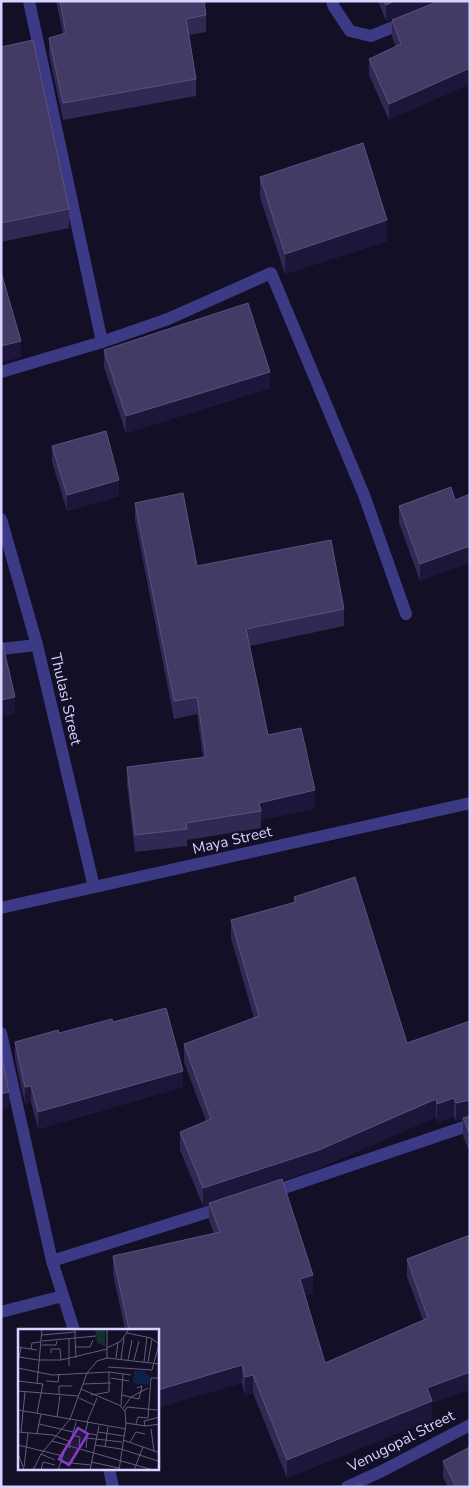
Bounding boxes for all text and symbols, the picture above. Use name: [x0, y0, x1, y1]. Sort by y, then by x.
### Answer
street label: Thulasi Street: [46, 651, 86, 748]
street label: Maya Street: [190, 821, 274, 859]
inset map: [18, 1329, 159, 1470]
street label: Venugopal Street: [343, 1405, 459, 1477]

